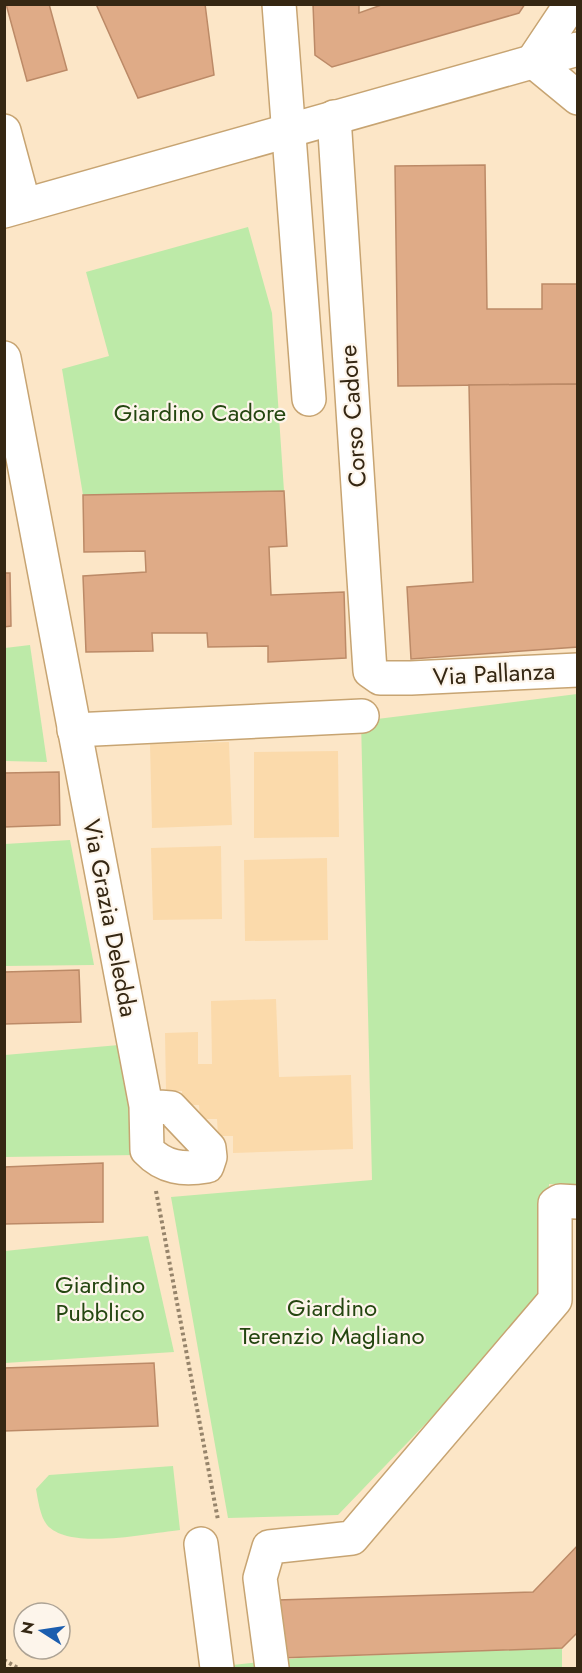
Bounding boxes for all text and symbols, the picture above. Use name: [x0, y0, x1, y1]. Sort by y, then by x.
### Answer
street label: Corso Cadore: [330, 344, 375, 488]
park label: Giardino Cadore: [114, 395, 286, 430]
street label: Via Pallanza: [432, 653, 556, 694]
street label: Via Grazia Deledda: [74, 816, 147, 1020]
park label: Giardino Pubblico: [55, 1267, 145, 1330]
park label: Giardino Terenzio Magliano: [239, 1290, 425, 1353]
north arrow: [12, 1601, 72, 1661]
text: N: [15, 1619, 40, 1637]

